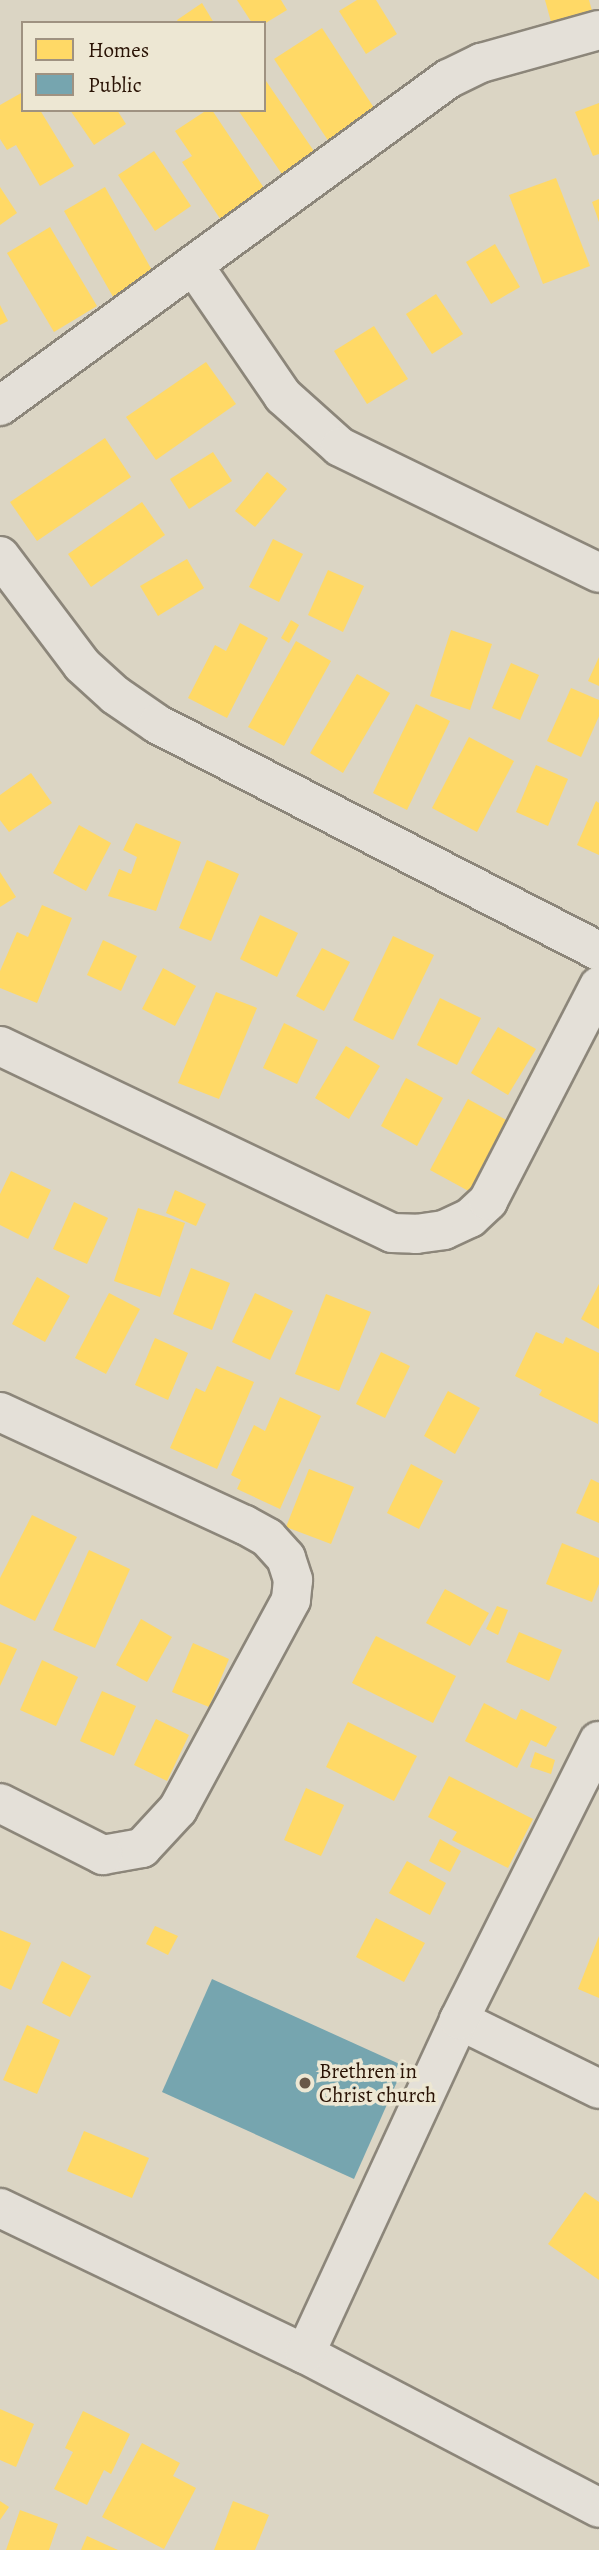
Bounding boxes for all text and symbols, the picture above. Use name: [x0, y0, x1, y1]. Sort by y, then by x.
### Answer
legend: [21, 21, 266, 112]
text: Homes: [88, 36, 149, 64]
text: Public: [88, 71, 142, 99]
place label: Brethren in Christ church: [319, 2058, 436, 2108]
marker: Brethren in Christ church: [297, 2075, 313, 2091]

